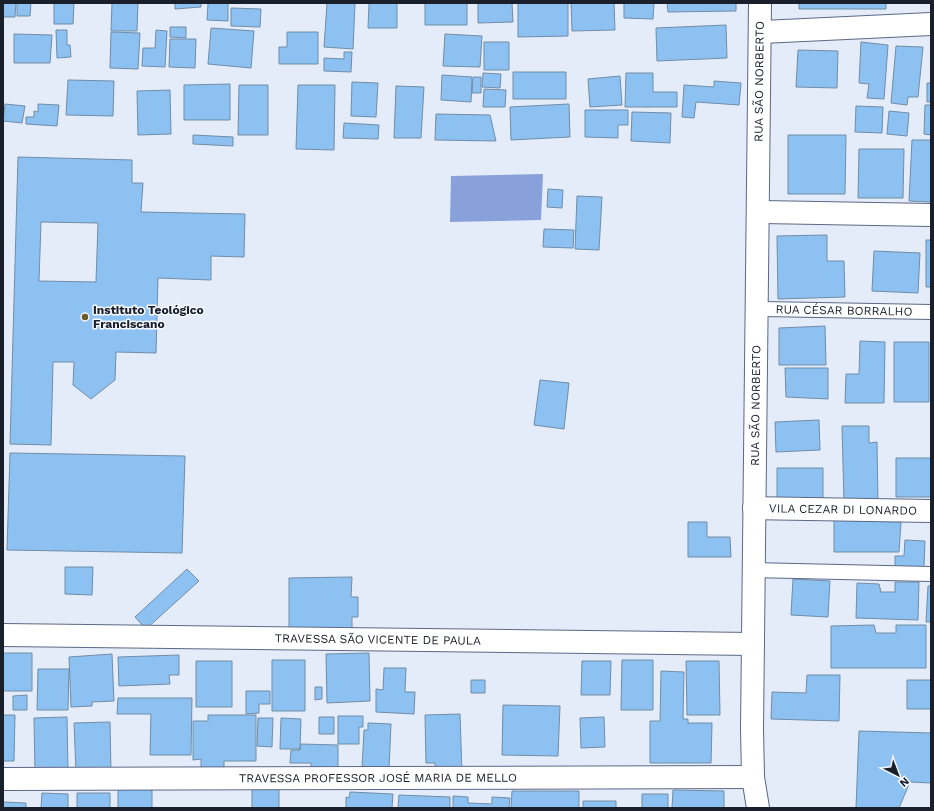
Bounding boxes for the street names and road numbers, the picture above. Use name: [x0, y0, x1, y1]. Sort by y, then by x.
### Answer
street label: RUA SÃO NORBERTO: [751, 21, 767, 142]
street label: RUA CÉSAR BORRALHO: [775, 302, 913, 319]
street label: RUA SÃO NORBERTO: [748, 345, 763, 466]
street label: VILA CEZAR DI LONARDO: [769, 501, 917, 518]
street label: TRAVESSA SÃO VICENTE DE PAULA: [275, 631, 481, 648]
street label: TRAVESSA PROFESSOR JOSÉ MARIA DE MELLO: [239, 771, 517, 785]

